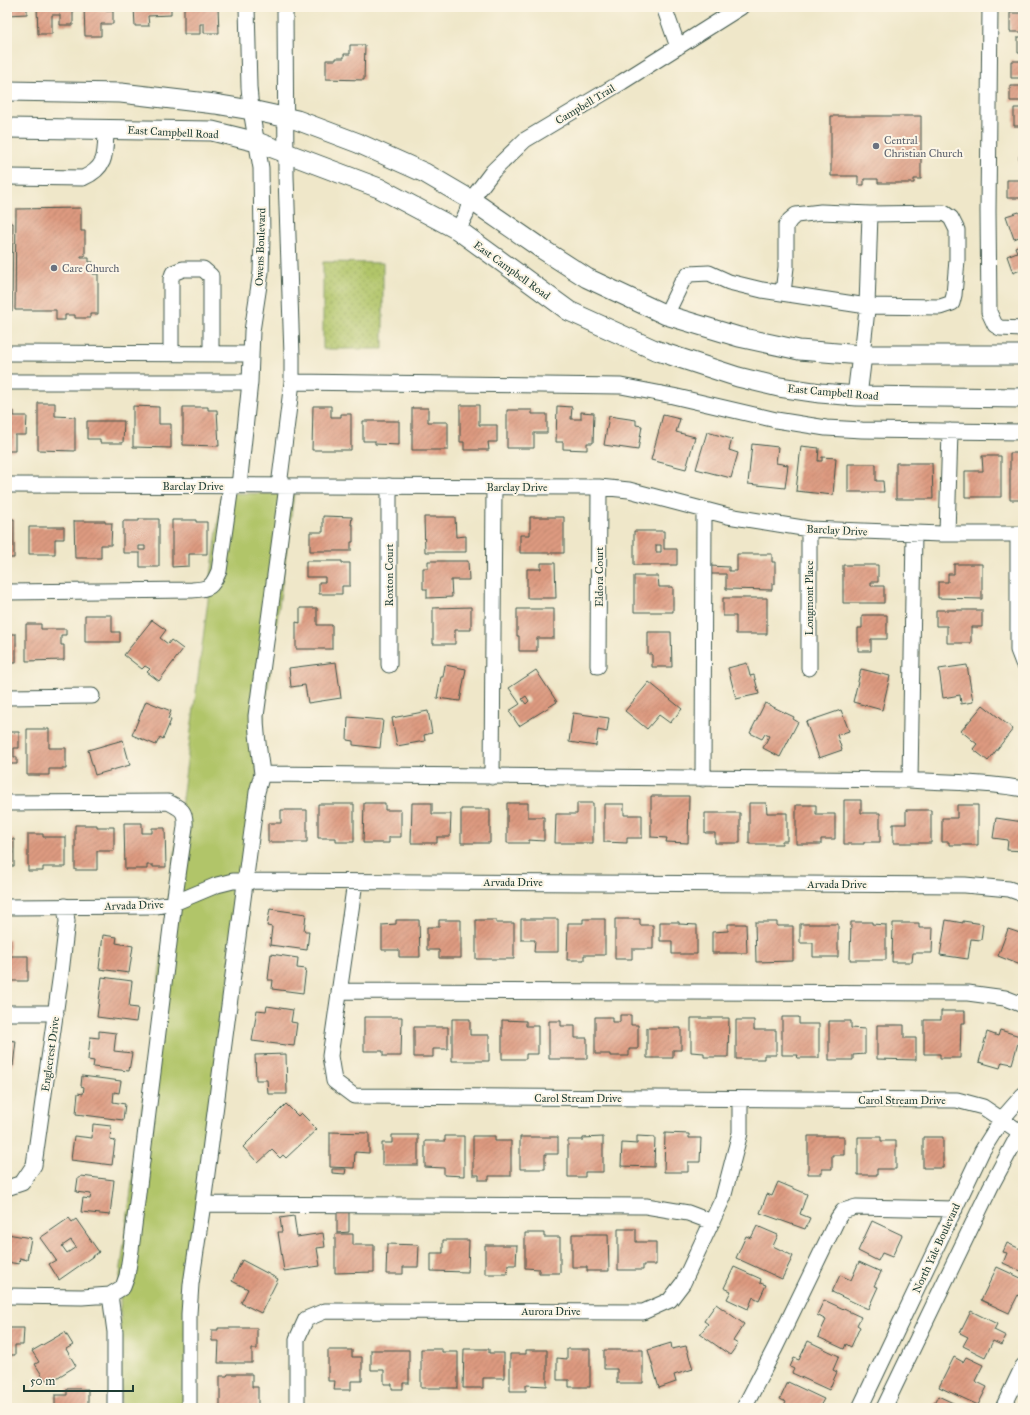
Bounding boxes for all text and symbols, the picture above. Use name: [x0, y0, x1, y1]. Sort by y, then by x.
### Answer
street label: Campbell Trail: [553, 82, 617, 127]
street label: East Campbell Road: [127, 124, 219, 141]
place label: Central Christian Church: [884, 134, 963, 160]
marker: Central Christian Church: [871, 141, 881, 151]
street label: Owens Boulevard: [253, 207, 268, 286]
street label: East Campbell Road: [471, 238, 553, 303]
place label: Care Church: [62, 262, 119, 275]
marker: Care Church: [49, 263, 59, 273]
street label: East Campbell Road: [787, 382, 880, 403]
street label: Barclay Drive: [162, 480, 224, 493]
street label: Barclay Drive: [486, 481, 548, 494]
street label: Barclay Drive: [806, 522, 868, 539]
street label: Roxton Court: [383, 543, 396, 606]
street label: Eldora Court: [593, 547, 606, 607]
street label: Longmont Place: [803, 560, 816, 635]
street label: Arvada Drive: [482, 876, 543, 889]
street label: Arvada Drive: [806, 878, 867, 891]
street label: Arvada Drive: [103, 898, 164, 913]
street label: Englecrest Drive: [39, 1015, 62, 1092]
street label: Carol Stream Drive: [534, 1092, 622, 1105]
street label: Carol Stream Drive: [858, 1094, 946, 1107]
street label: North Yale Boulevard: [910, 1201, 963, 1295]
street label: Aurora Drive: [520, 1305, 581, 1318]
scale bar: [24, 1367, 133, 1393]
text: 50 m: [30, 1374, 55, 1388]

